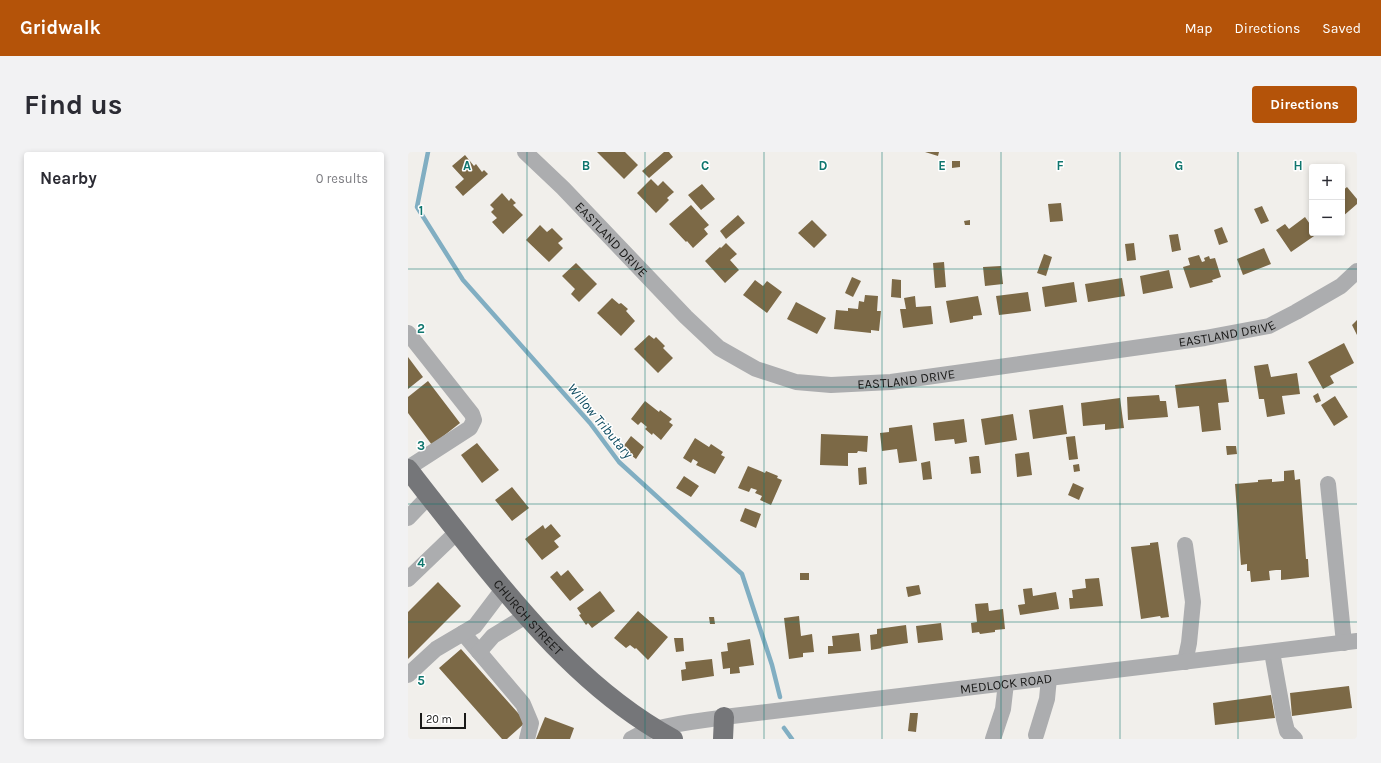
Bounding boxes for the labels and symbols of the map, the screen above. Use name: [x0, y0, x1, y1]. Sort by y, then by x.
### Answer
text: A: [463, 158, 471, 173]
text: B: [582, 158, 590, 173]
text: C: [701, 158, 709, 173]
text: D: [819, 158, 828, 173]
text: E: [938, 158, 946, 173]
text: F: [1056, 158, 1064, 173]
text: G: [1175, 158, 1183, 173]
text: H: [1293, 158, 1303, 173]
street label: EASTLAND DRIVE: [572, 198, 651, 280]
text: 1: [419, 203, 423, 218]
street label: EASTLAND DRIVE: [1177, 316, 1278, 349]
text: 2: [417, 321, 425, 336]
street label: EASTLAND DRIVE: [857, 366, 956, 391]
water label: Willow Tributary: [564, 380, 637, 463]
text: 3: [417, 438, 425, 453]
text: 4: [417, 555, 425, 570]
street label: CHURCH STREET: [491, 576, 567, 658]
street label: MEDLOCK ROAD: [959, 670, 1053, 696]
text: 5: [417, 673, 425, 688]
scale bar: [420, 711, 466, 730]

